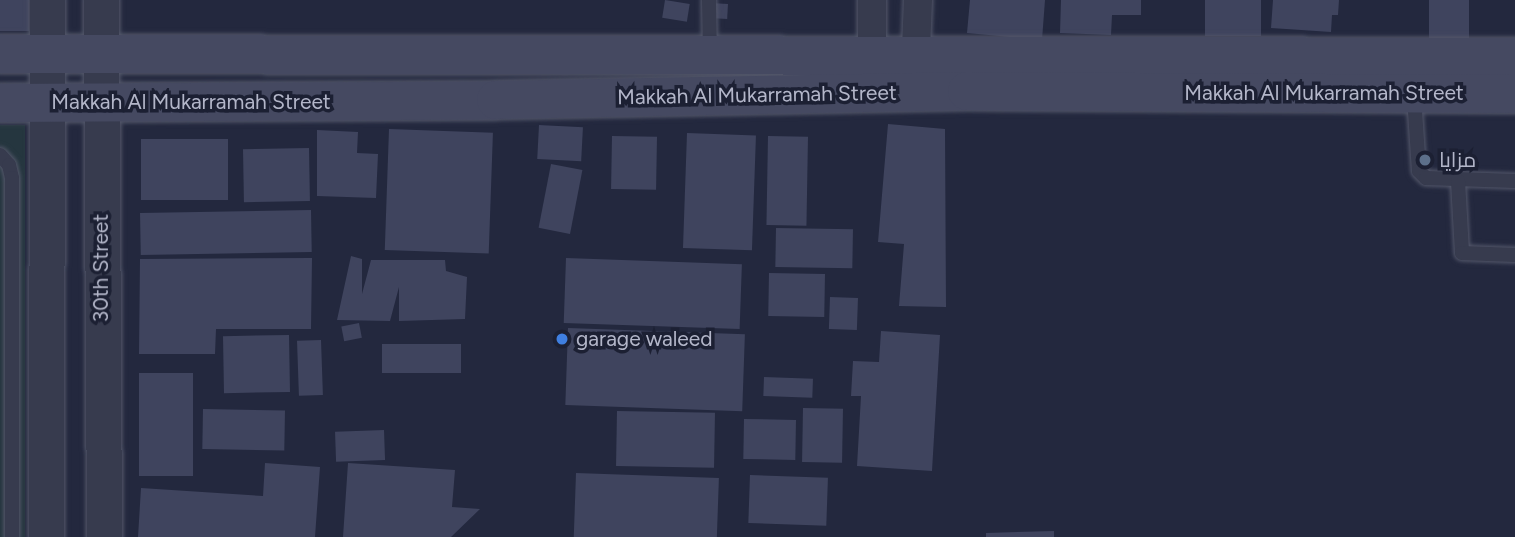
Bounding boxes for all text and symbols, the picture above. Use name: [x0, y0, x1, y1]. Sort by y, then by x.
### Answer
street label: Makkah Al Mukarramah Street: [617, 80, 897, 110]
street label: Makkah Al Mukarramah Street: [1184, 80, 1464, 106]
street label: Makkah Al Mukarramah Street: [51, 89, 331, 115]
place label: مزايا: [1439, 147, 1476, 173]
marker: مزايا: [1417, 152, 1433, 168]
street label: 30th Street: [88, 214, 114, 322]
place label: garage waleed: [576, 326, 713, 352]
marker: garage waleed: [554, 331, 570, 347]

